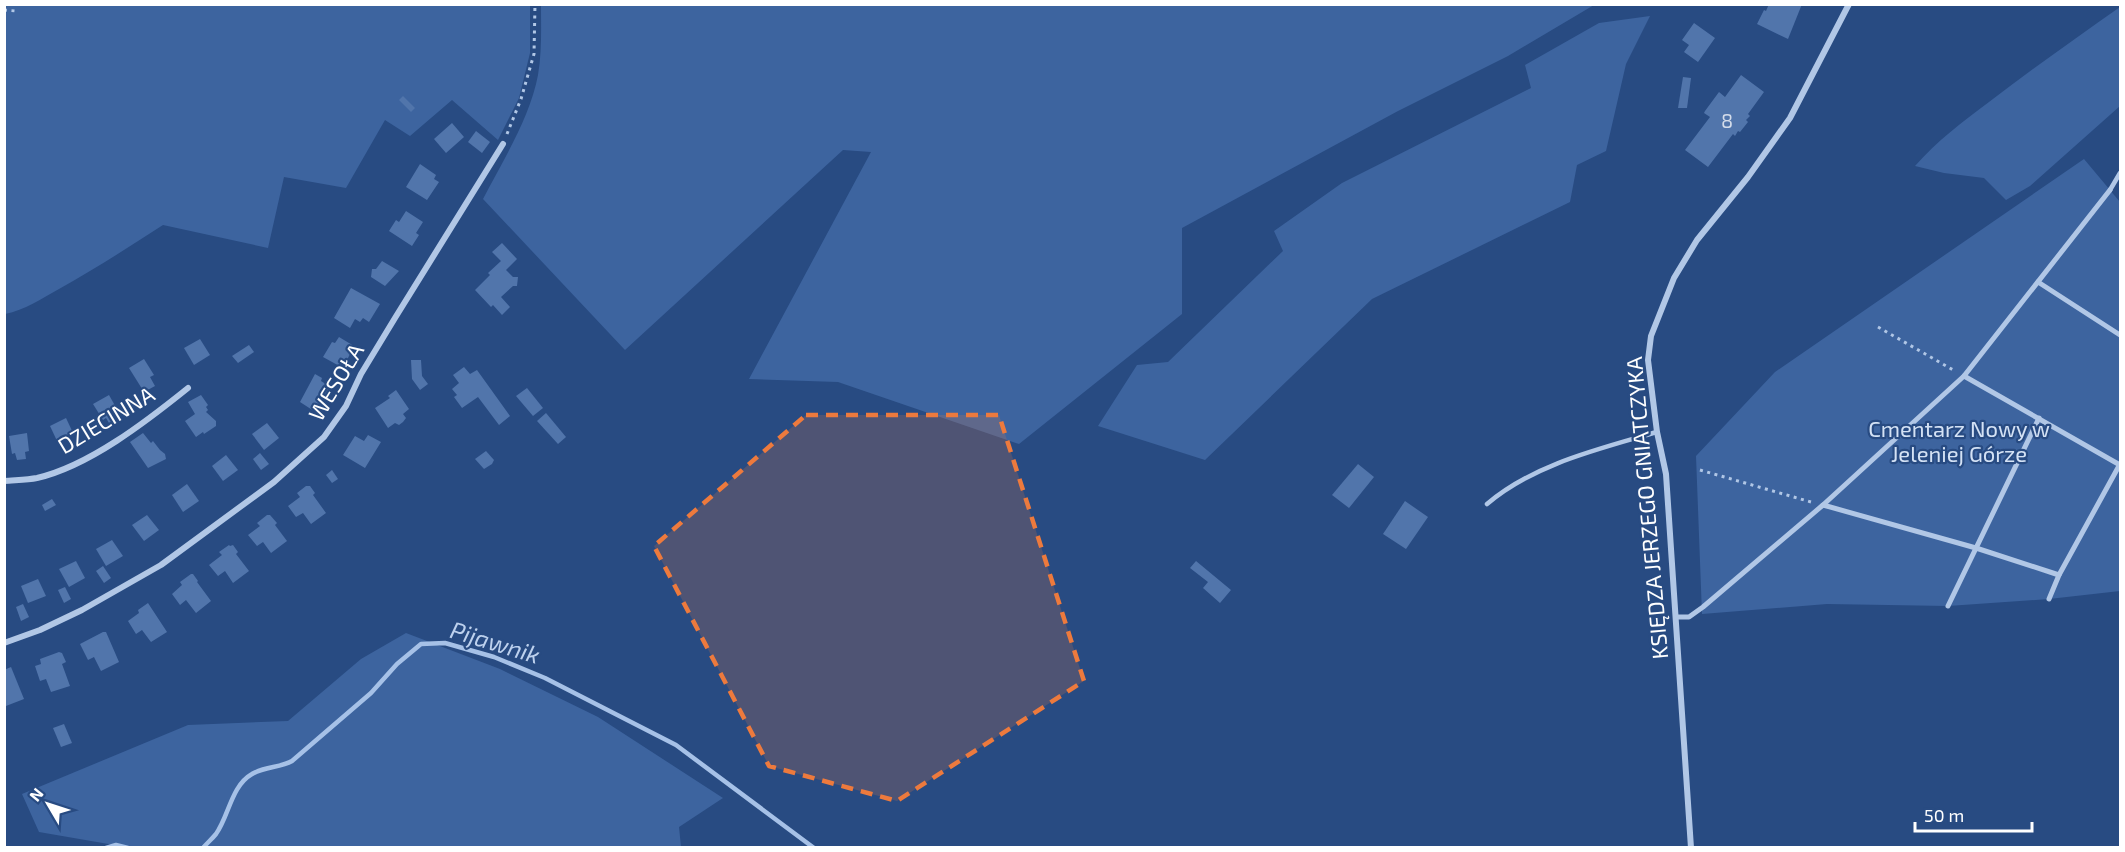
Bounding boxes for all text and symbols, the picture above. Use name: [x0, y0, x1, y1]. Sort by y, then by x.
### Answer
house number: 8: [1721, 108, 1733, 132]
street label: WESOŁA: [302, 338, 368, 425]
street label: KSIĘDZA JERZEGO GNIATCZYKA: [1620, 355, 1672, 660]
street label: DZIECINNA: [53, 380, 159, 458]
park label: Cmentarz Nowy w Jeleniej Górze: [1868, 415, 2050, 467]
water label: Pijawnik: [447, 614, 544, 669]
north arrow: [18, 774, 78, 834]
text: N: [25, 784, 47, 805]
scale bar: [1915, 795, 2032, 833]
text: 50 m: [1924, 804, 1964, 826]

